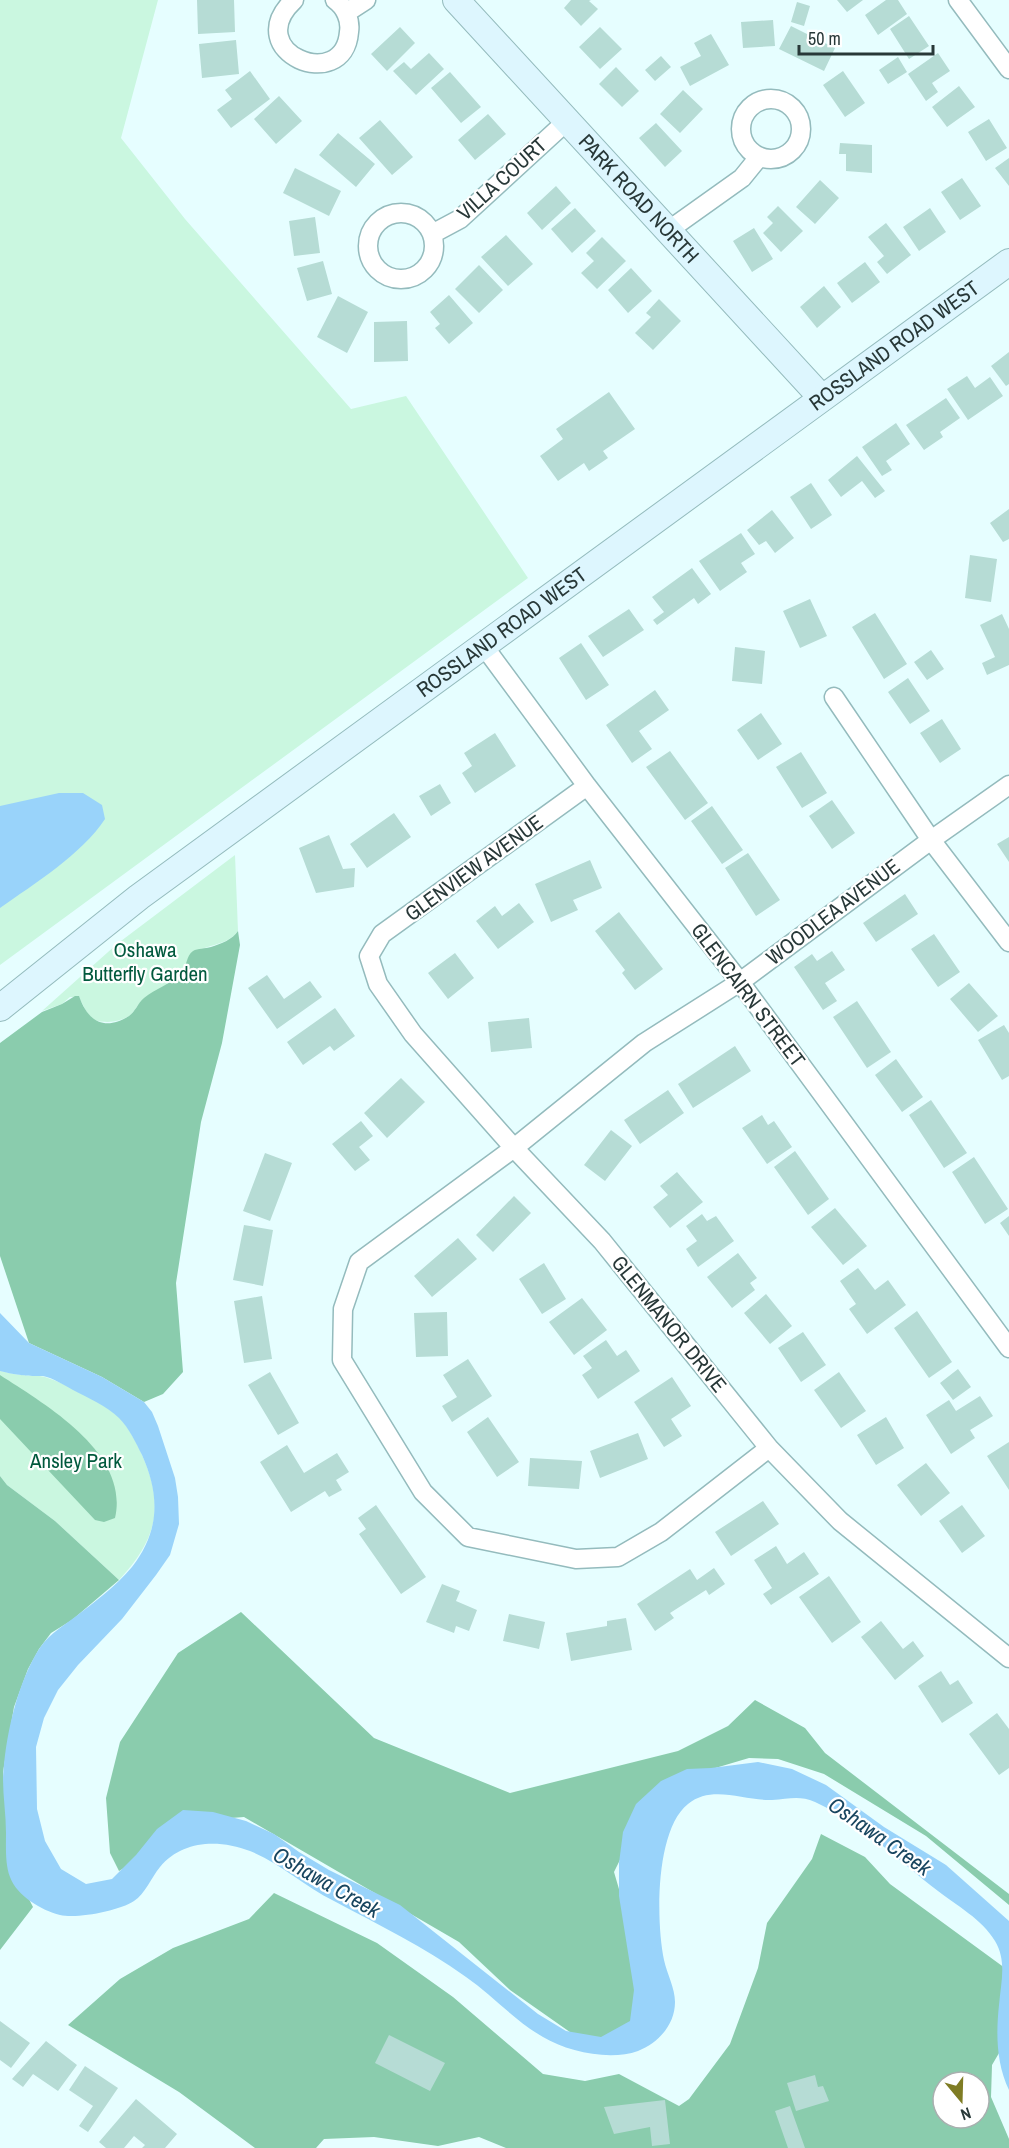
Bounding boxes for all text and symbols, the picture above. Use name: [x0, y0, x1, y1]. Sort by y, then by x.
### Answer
scale bar: [799, 18, 932, 56]
text: 50 m: [808, 26, 841, 51]
street label: PARK ROAD NORTH: [572, 128, 706, 269]
street label: VILLA COURT: [450, 130, 553, 227]
street label: ROSSLAND ROAD WEST: [803, 273, 985, 417]
street label: ROSSLAND ROAD WEST: [411, 560, 593, 704]
street label: GLENVIEW AVENUE: [399, 808, 549, 928]
street label: WOODLEA AVENUE: [760, 852, 906, 971]
street label: GLENCAIRN STREET: [685, 917, 812, 1073]
park label: Oshawa Butterfly Garden: [82, 935, 208, 988]
street label: GLENMANOR DRIVE: [605, 1249, 734, 1398]
park label: Ansley Park: [29, 1446, 122, 1475]
water label: Oshawa Creek: [823, 1789, 938, 1883]
water label: Oshawa Creek: [268, 1839, 387, 1925]
north arrow: [931, 2070, 991, 2130]
text: N: [958, 2102, 974, 2126]

